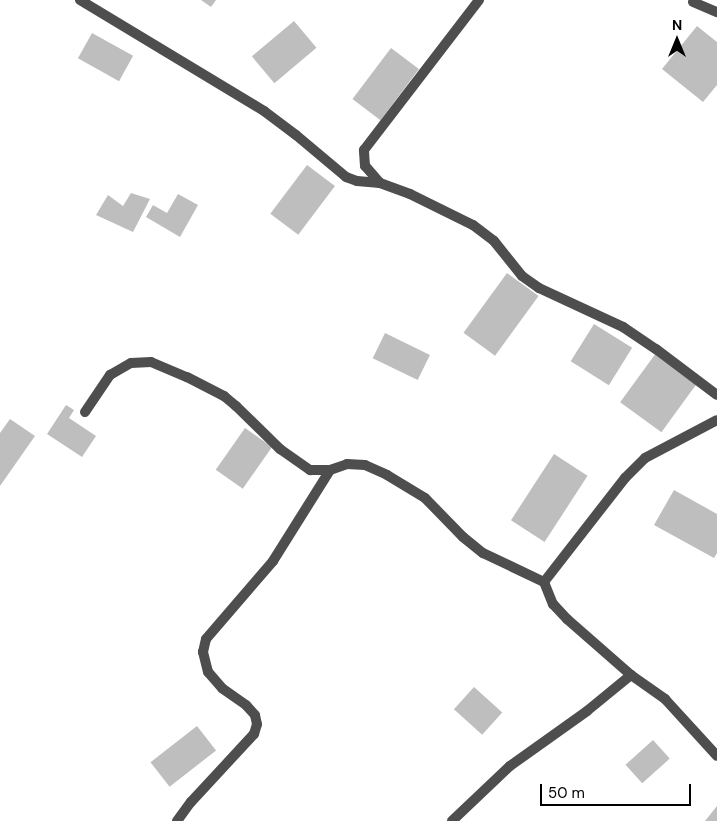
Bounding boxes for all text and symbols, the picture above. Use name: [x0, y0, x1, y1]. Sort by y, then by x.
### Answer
north arrow: [652, 15, 702, 65]
text: N: [672, 16, 682, 34]
scale bar: [542, 774, 693, 806]
text: 50 m: [548, 783, 585, 803]

